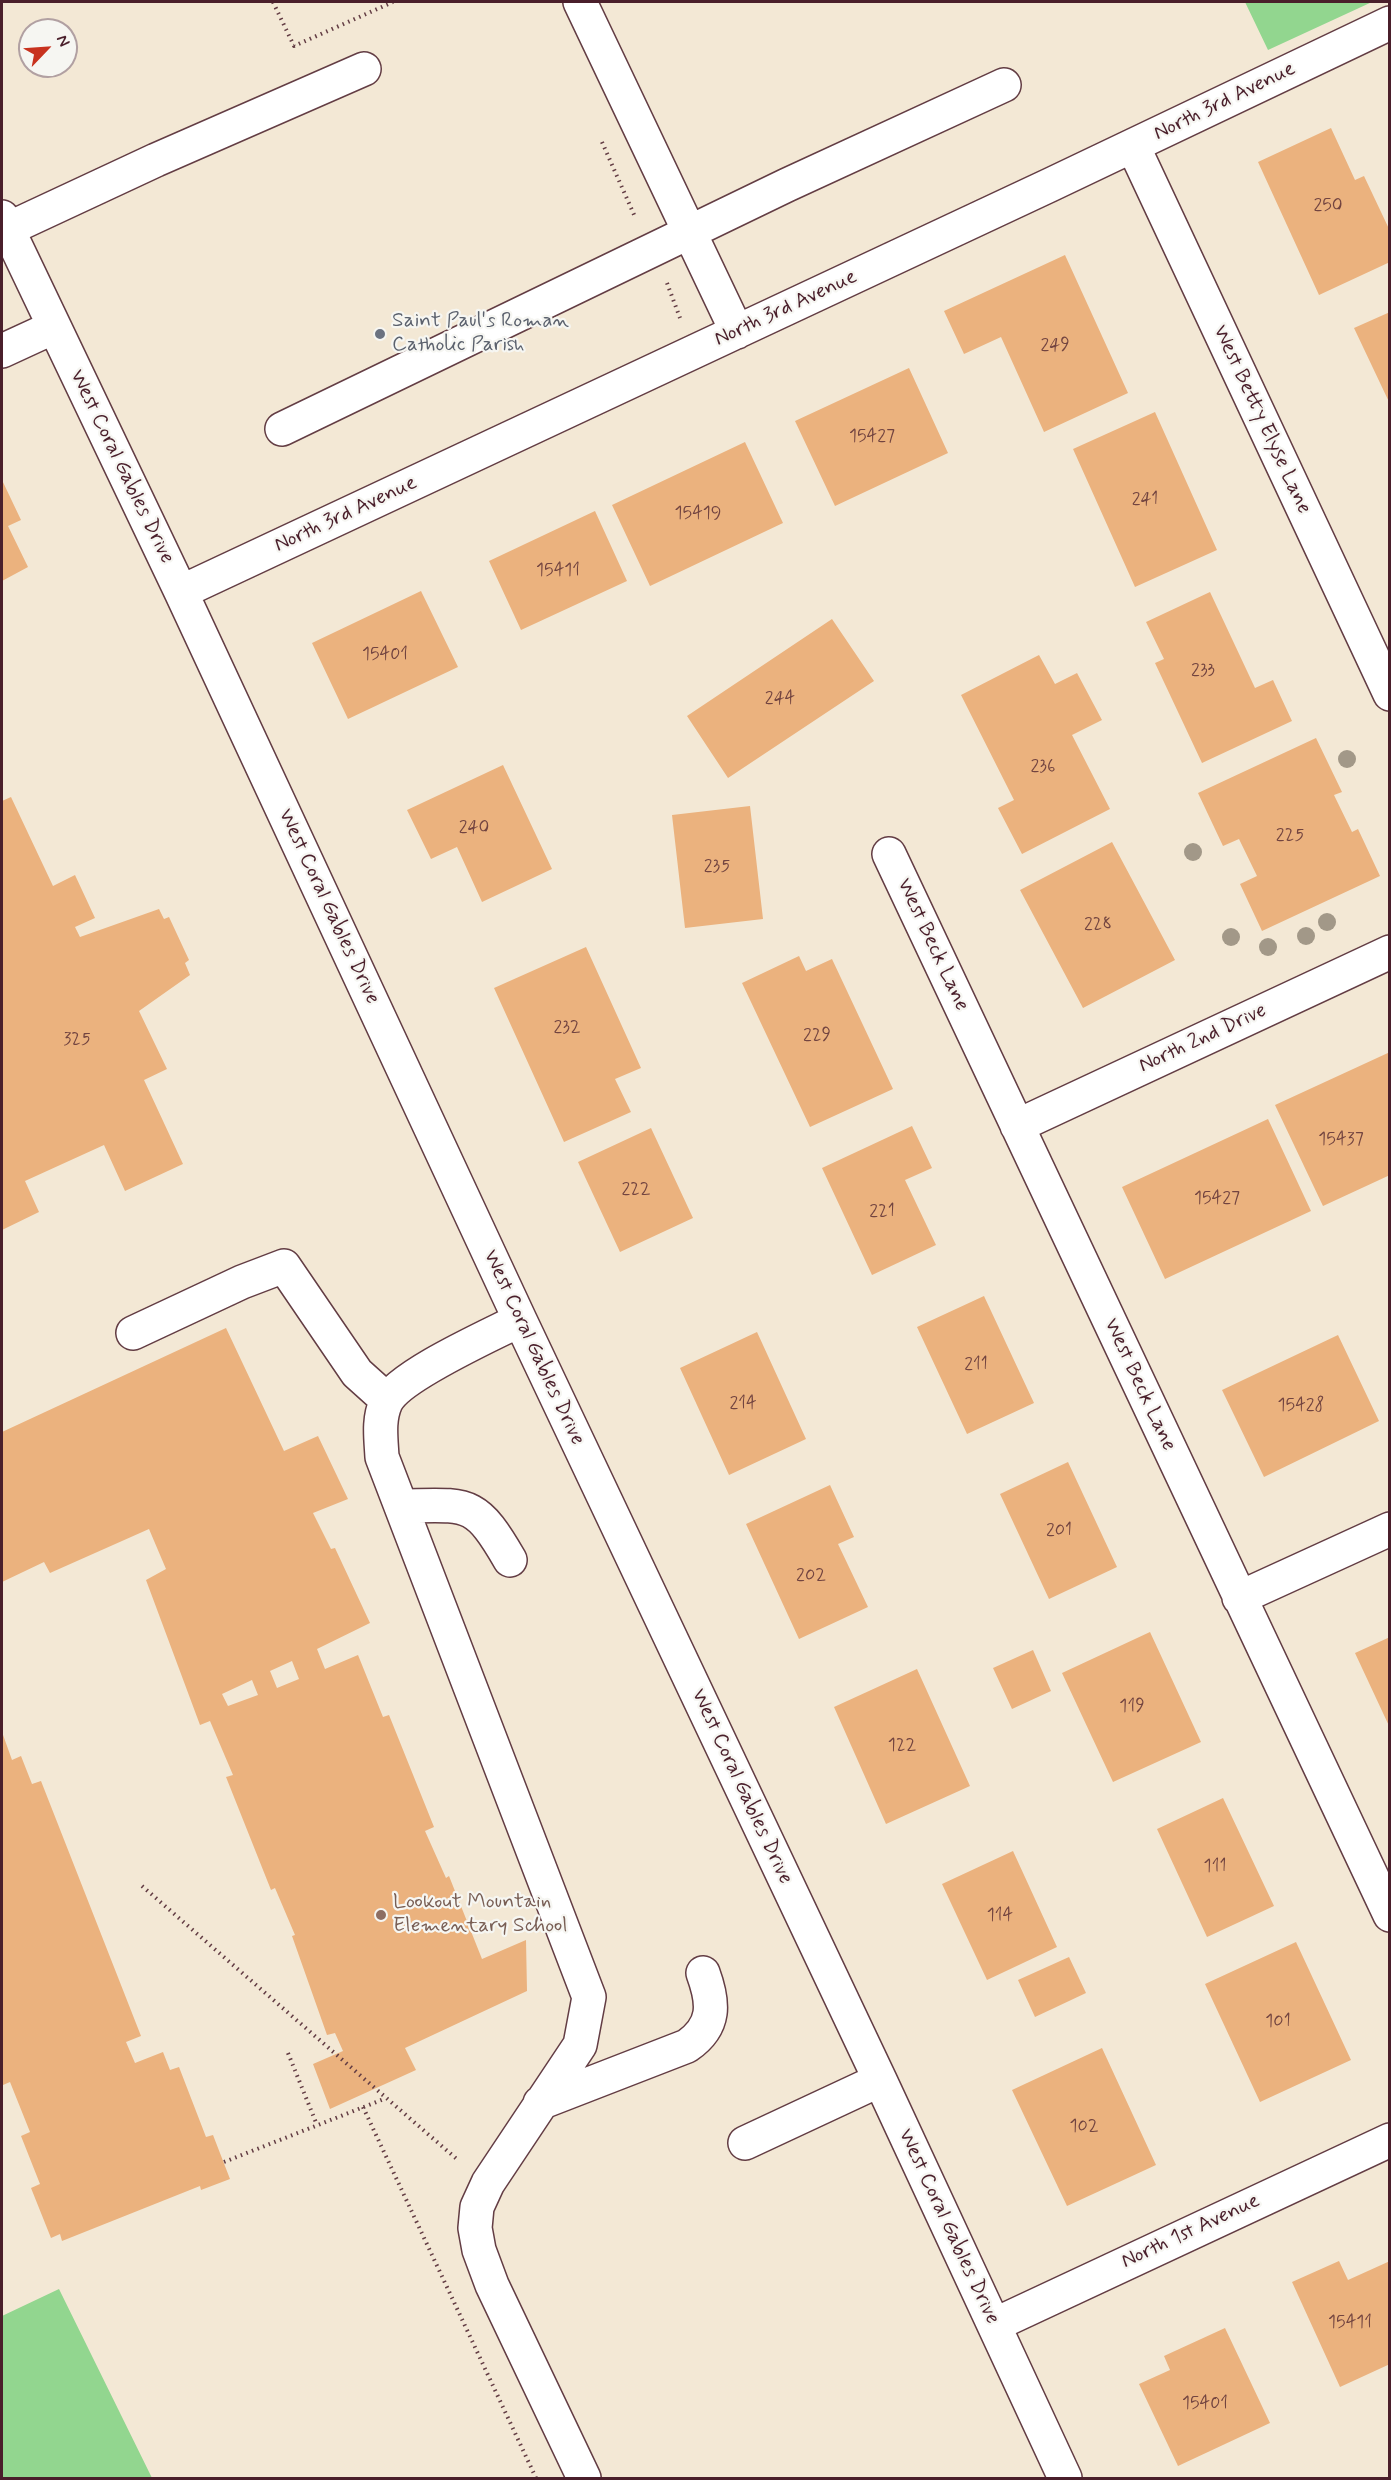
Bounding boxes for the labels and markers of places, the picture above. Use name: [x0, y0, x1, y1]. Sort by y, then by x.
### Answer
place label: Saint Paul's Roman Catholic Parish: [392, 309, 569, 359]
marker: Saint Paul's Roman Catholic Parish: [373, 327, 387, 341]
place label: Lookout Mountain Elementary School: [393, 1890, 568, 1940]
marker: Lookout Mountain Elementary School: [374, 1908, 388, 1922]

